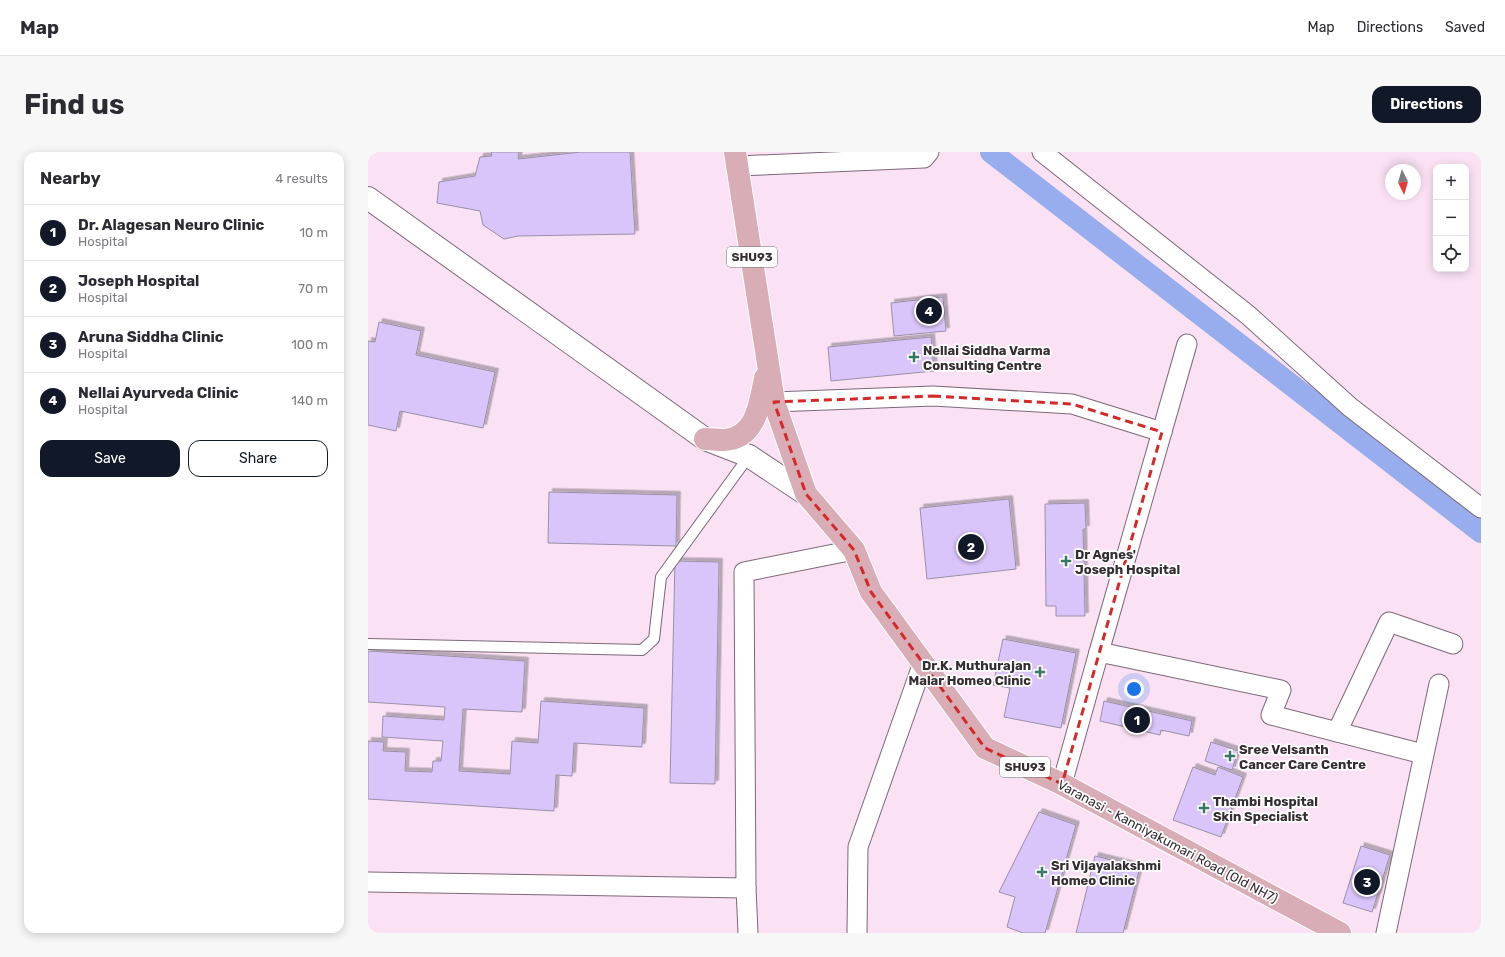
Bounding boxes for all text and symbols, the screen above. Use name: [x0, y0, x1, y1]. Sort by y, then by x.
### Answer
text: Map: [20, 16, 59, 39]
text: Map: [1308, 19, 1335, 36]
text: Directions: [1357, 19, 1423, 36]
text: Saved: [1445, 19, 1485, 36]
button: Directions: [1372, 86, 1481, 123]
text: Find us: [24, 88, 124, 121]
north arrow: [1385, 164, 1421, 200]
map controls: [1433, 164, 1469, 272]
button: +: [1433, 164, 1469, 200]
text: Nearby: [40, 168, 101, 188]
text: 4 results: [275, 171, 328, 186]
button: −: [1433, 200, 1469, 236]
text: Dr. Alagesan Neuro Clinic: [78, 216, 264, 234]
text: 1: [50, 225, 56, 240]
text: 10 m: [299, 225, 328, 240]
text: Hospital: [78, 234, 128, 249]
button: locate: [1433, 236, 1469, 272]
road number: SHU93: [727, 247, 777, 267]
text: Joseph Hospital: [78, 272, 199, 290]
text: 2: [49, 281, 57, 296]
text: 70 m: [298, 281, 328, 296]
text: Hospital: [78, 290, 128, 305]
pin: 4: [916, 296, 942, 326]
text: Aruna Siddha Clinic: [78, 328, 224, 346]
text: 3: [49, 337, 57, 352]
text: 100 m: [291, 337, 328, 352]
place label: Nellai Siddha Varma Consulting Centre: [923, 343, 1050, 373]
text: Hospital: [78, 346, 128, 361]
marker: Nellai Siddha Varma Consulting Centre: [908, 351, 920, 363]
text: Nellai Ayurveda Clinic: [78, 384, 239, 402]
text: 4: [49, 393, 57, 408]
text: 140 m: [291, 393, 328, 408]
text: Hospital: [78, 402, 128, 417]
button: Save: [40, 440, 180, 477]
button: Share: [188, 440, 328, 477]
pin: 2: [958, 532, 984, 562]
place label: Dr Agnes' Joseph Hospital: [1075, 547, 1180, 577]
marker: Dr Agnes' Joseph Hospital: [1060, 555, 1072, 567]
place label: Dr.K. Muthurajan Malar Homeo Clinic: [908, 658, 1031, 688]
marker: Dr.K. Muthurajan Malar Homeo Clinic: [1034, 666, 1046, 678]
your location: [1124, 679, 1144, 699]
pin: 1: [1124, 705, 1150, 735]
place label: Sree Velsanth Cancer Care Centre: [1239, 742, 1366, 772]
marker: Sree Velsanth Cancer Care Centre: [1224, 750, 1236, 762]
road number: SHU93: [1000, 757, 1050, 777]
street label: Varanasi - Kanniyakumari Road (Old NH7): [1055, 777, 1280, 906]
place label: Thambi Hospital Skin Specialist: [1213, 794, 1318, 824]
marker: Thambi Hospital Skin Specialist: [1198, 802, 1210, 814]
place label: Sri Vijayalakshmi Homeo Clinic: [1051, 858, 1161, 888]
marker: Sri Vijayalakshmi Homeo Clinic: [1036, 866, 1048, 878]
pin: 3: [1354, 867, 1380, 897]

